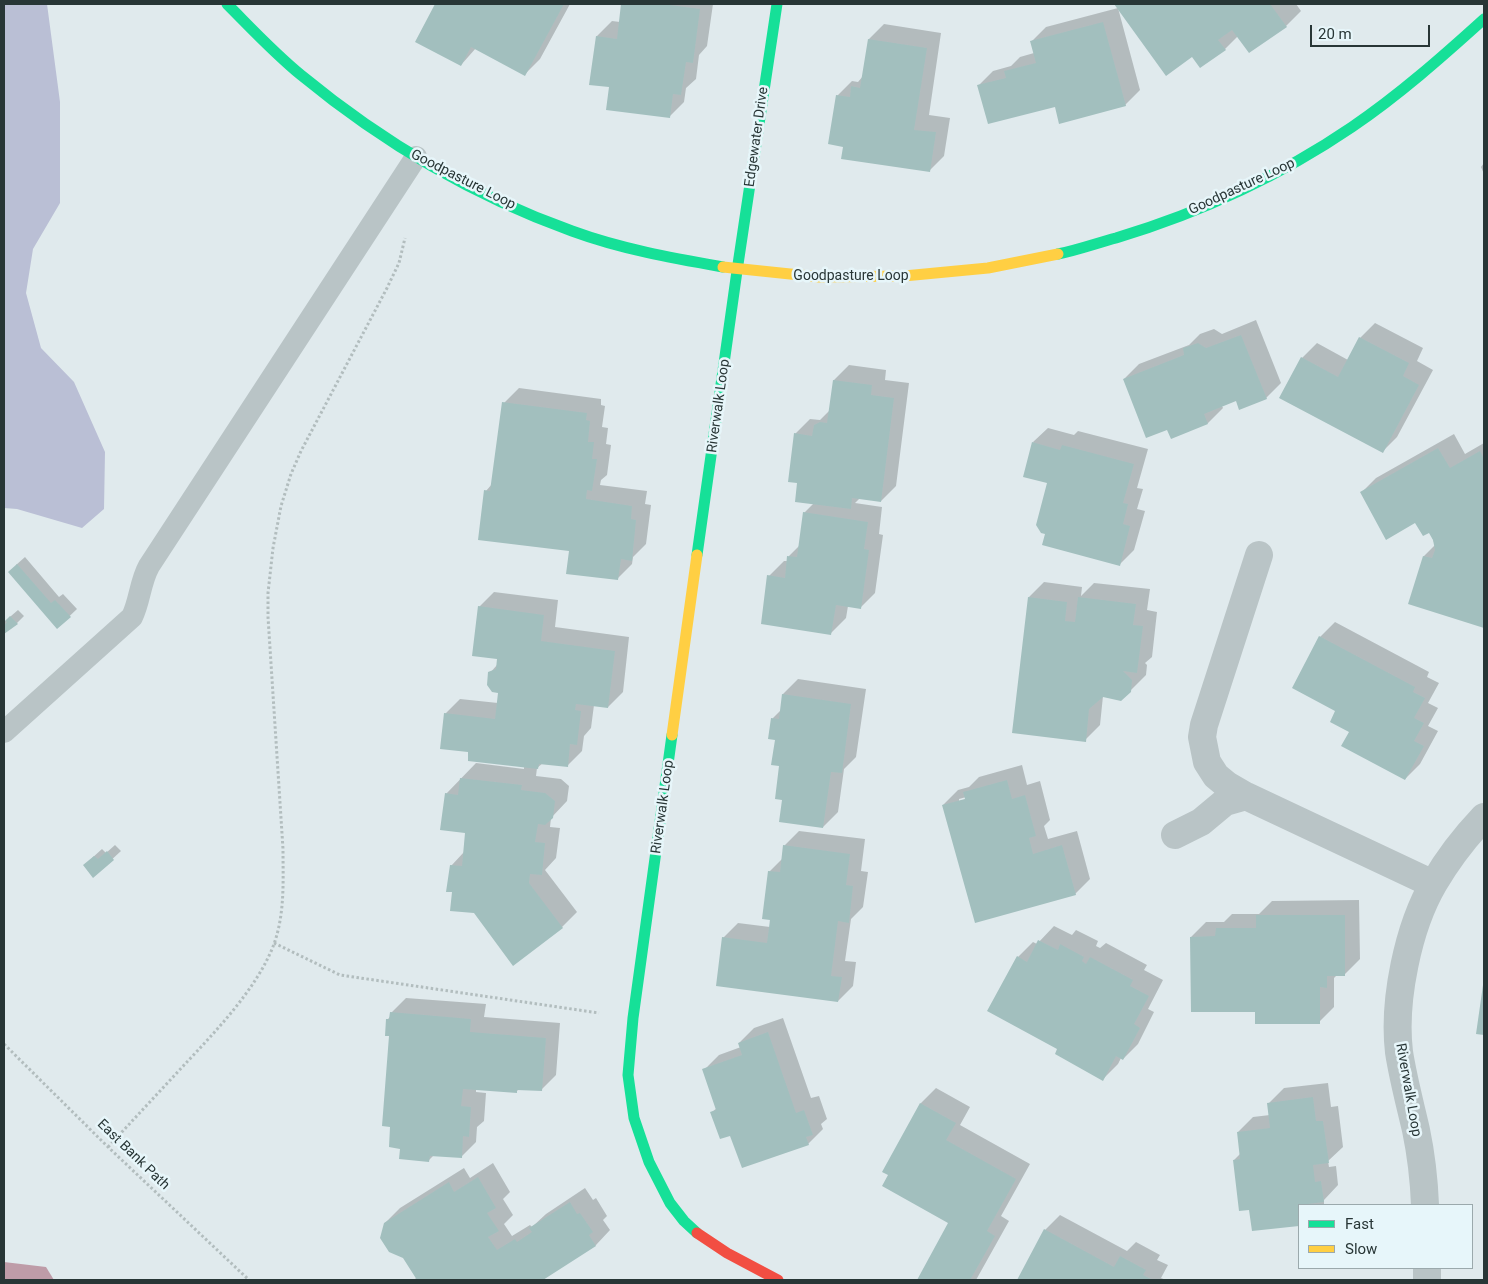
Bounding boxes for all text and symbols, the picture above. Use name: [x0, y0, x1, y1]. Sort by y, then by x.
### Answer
scale bar: [1313, 15, 1433, 47]
text: 20 m: [1318, 25, 1352, 43]
street label: Edgewater Drive: [742, 86, 772, 188]
street label: Goodpasture Loop: [408, 146, 518, 214]
street label: Goodpasture Loop: [1186, 155, 1298, 219]
street label: Goodpasture Loop: [793, 268, 909, 284]
street label: Riverwalk Loop: [704, 358, 734, 454]
street label: Riverwalk Loop: [648, 759, 678, 855]
street label: Riverwalk Loop: [1392, 1042, 1424, 1138]
street label: East Bank Path: [93, 1116, 173, 1194]
legend: [1298, 1204, 1473, 1269]
text: Fast: [1345, 1215, 1374, 1233]
text: Slow: [1345, 1240, 1377, 1258]

